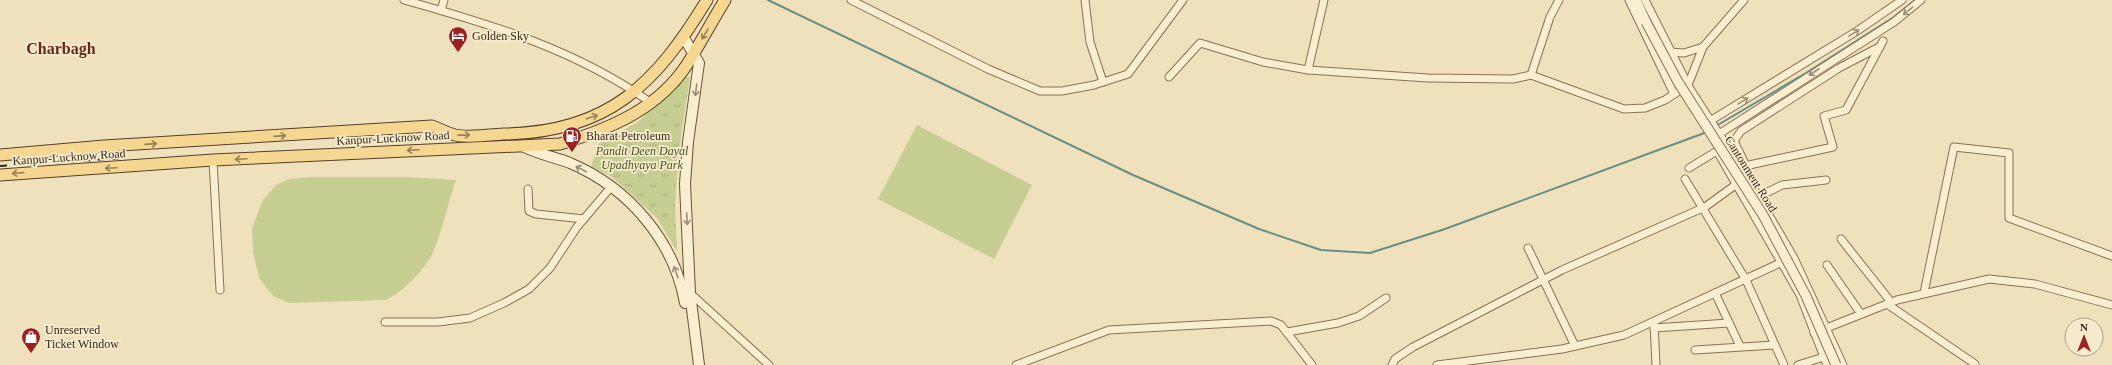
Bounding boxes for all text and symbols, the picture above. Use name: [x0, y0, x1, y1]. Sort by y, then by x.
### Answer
one-way arrow: [1902, 6, 1913, 15]
hotel icon: Golden Sky: [447, 25, 469, 53]
one-way arrow: [700, 27, 708, 39]
one-way arrow: [1848, 28, 1860, 36]
place label: Golden Sky: [472, 29, 529, 43]
district label: Charbagh: [26, 40, 96, 58]
one-way arrow: [1808, 69, 1820, 77]
one-way arrow: [692, 83, 700, 96]
one-way arrow: [1737, 96, 1749, 104]
one-way arrow: [585, 113, 598, 120]
fuel station icon: Bharat Petroleum: [561, 125, 583, 153]
street label: Kanpur-Lucknow Road: [336, 128, 450, 148]
place label: Bharat Petroleum: [586, 129, 671, 143]
one-way arrow: [457, 131, 470, 139]
one-way arrow: [273, 132, 286, 139]
street label: Cantonment Road: [1722, 133, 1780, 215]
one-way arrow: [144, 140, 157, 147]
park label: Pandit Deen Dayal Upadhyaya Park: [595, 144, 689, 172]
street label: Kanpur-Lucknow Road: [12, 146, 126, 168]
one-way arrow: [407, 146, 420, 154]
one-way arrow: [235, 155, 248, 163]
one-way arrow: [105, 164, 118, 171]
one-way arrow: [575, 165, 587, 172]
one-way arrow: [12, 169, 25, 177]
one-way arrow: [684, 212, 691, 225]
one-way arrow: [672, 265, 679, 278]
north arrow: [2064, 317, 2104, 357]
text: N: [2080, 321, 2088, 333]
place label: Unreserved Ticket Window: [45, 323, 119, 351]
shop icon: Unreserved Ticket Window: [20, 326, 42, 354]

